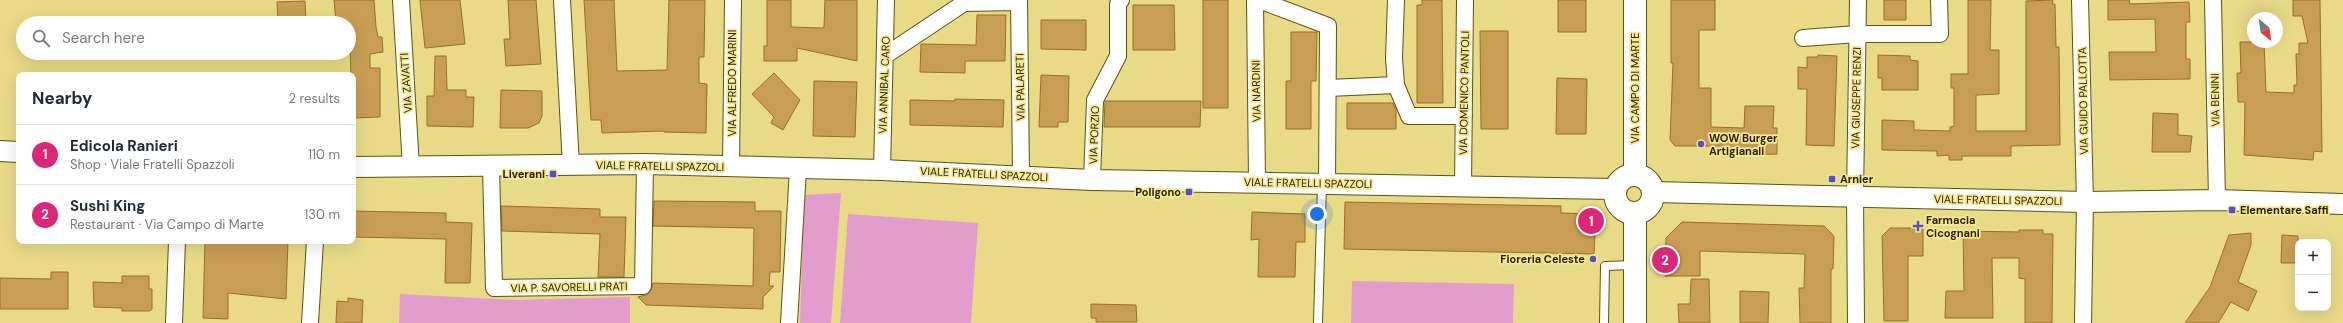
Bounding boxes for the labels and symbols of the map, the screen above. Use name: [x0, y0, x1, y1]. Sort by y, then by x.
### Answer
north arrow: [2247, 12, 2283, 48]
street label: VIA ALFREDO MARINI: [725, 30, 739, 136]
street label: VIA DOMENICO PANTOLI: [1456, 31, 1472, 155]
street label: VIA CAMPO DI MARTE: [1628, 33, 1642, 143]
street label: VIA ANNIBAL CARO: [875, 36, 893, 134]
street label: VIA GIUSEPPE RENZI: [1848, 47, 1864, 149]
street label: VIA GUIDO PALLOTTA: [2075, 47, 2091, 155]
street label: VIA ZAVATTI: [397, 53, 415, 113]
street label: VIA PALARETI: [1012, 53, 1028, 121]
street label: VIA NARDINI: [1248, 60, 1264, 122]
street label: VIA BENINI: [2208, 73, 2222, 127]
street label: VIA PORZIO: [1086, 105, 1102, 165]
place label: WOW Burger Artigianali: [1709, 131, 1778, 158]
marker: WOW Burger Artigianali: [1696, 139, 1706, 149]
street label: VIALE FRATELLI SPAZZOLI: [596, 158, 724, 174]
street label: VIALE FRATELLI SPAZZOLI: [920, 164, 1048, 184]
place label: Liverani: [503, 167, 545, 181]
marker: Liverani: [548, 169, 558, 179]
place label: Arnier: [1840, 172, 1874, 186]
marker: Arnier: [1827, 174, 1837, 184]
street label: VIALE FRATELLI SPAZZOLI: [1244, 175, 1372, 191]
place label: Poligono: [1135, 185, 1181, 199]
marker: Poligono: [1184, 187, 1194, 197]
street label: VIALE FRATELLI SPAZZOLI: [1934, 192, 2062, 208]
place label: Elementare Saffi: [2240, 203, 2329, 217]
your location: [1307, 204, 1327, 224]
marker: Elementare Saffi: [2227, 205, 2237, 215]
pin: 1: [1578, 206, 1604, 236]
place label: Farmacia Cicognani: [1926, 213, 1980, 240]
marker: Farmacia Cicognani: [1913, 221, 1923, 231]
pin: 2: [1652, 245, 1678, 275]
place label: Fioreria Celeste: [1500, 252, 1585, 266]
marker: Fioreria Celeste: [1588, 254, 1598, 264]
street label: VIA P. SAVORELLI PRATI: [510, 279, 628, 295]

